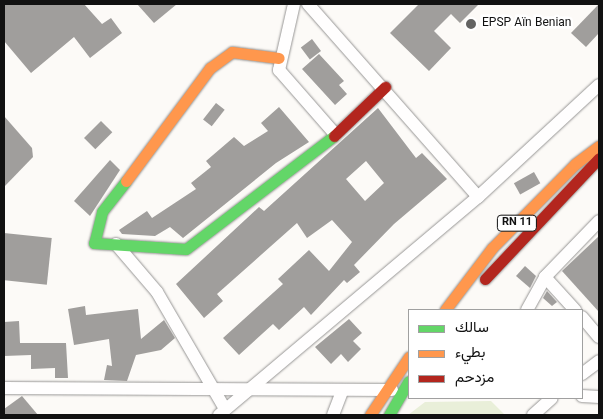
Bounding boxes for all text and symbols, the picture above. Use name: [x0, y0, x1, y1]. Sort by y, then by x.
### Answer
marker: EPSP Aïn Benian: [464, 17, 478, 31]
place label: EPSP Aïn Benian: [482, 17, 571, 31]
road number: RN 11: [496, 214, 538, 232]
legend: [408, 309, 583, 399]
text: سالك: [455, 317, 489, 340]
text: بطيء: [455, 342, 485, 365]
text: مزدحم: [455, 367, 494, 390]

